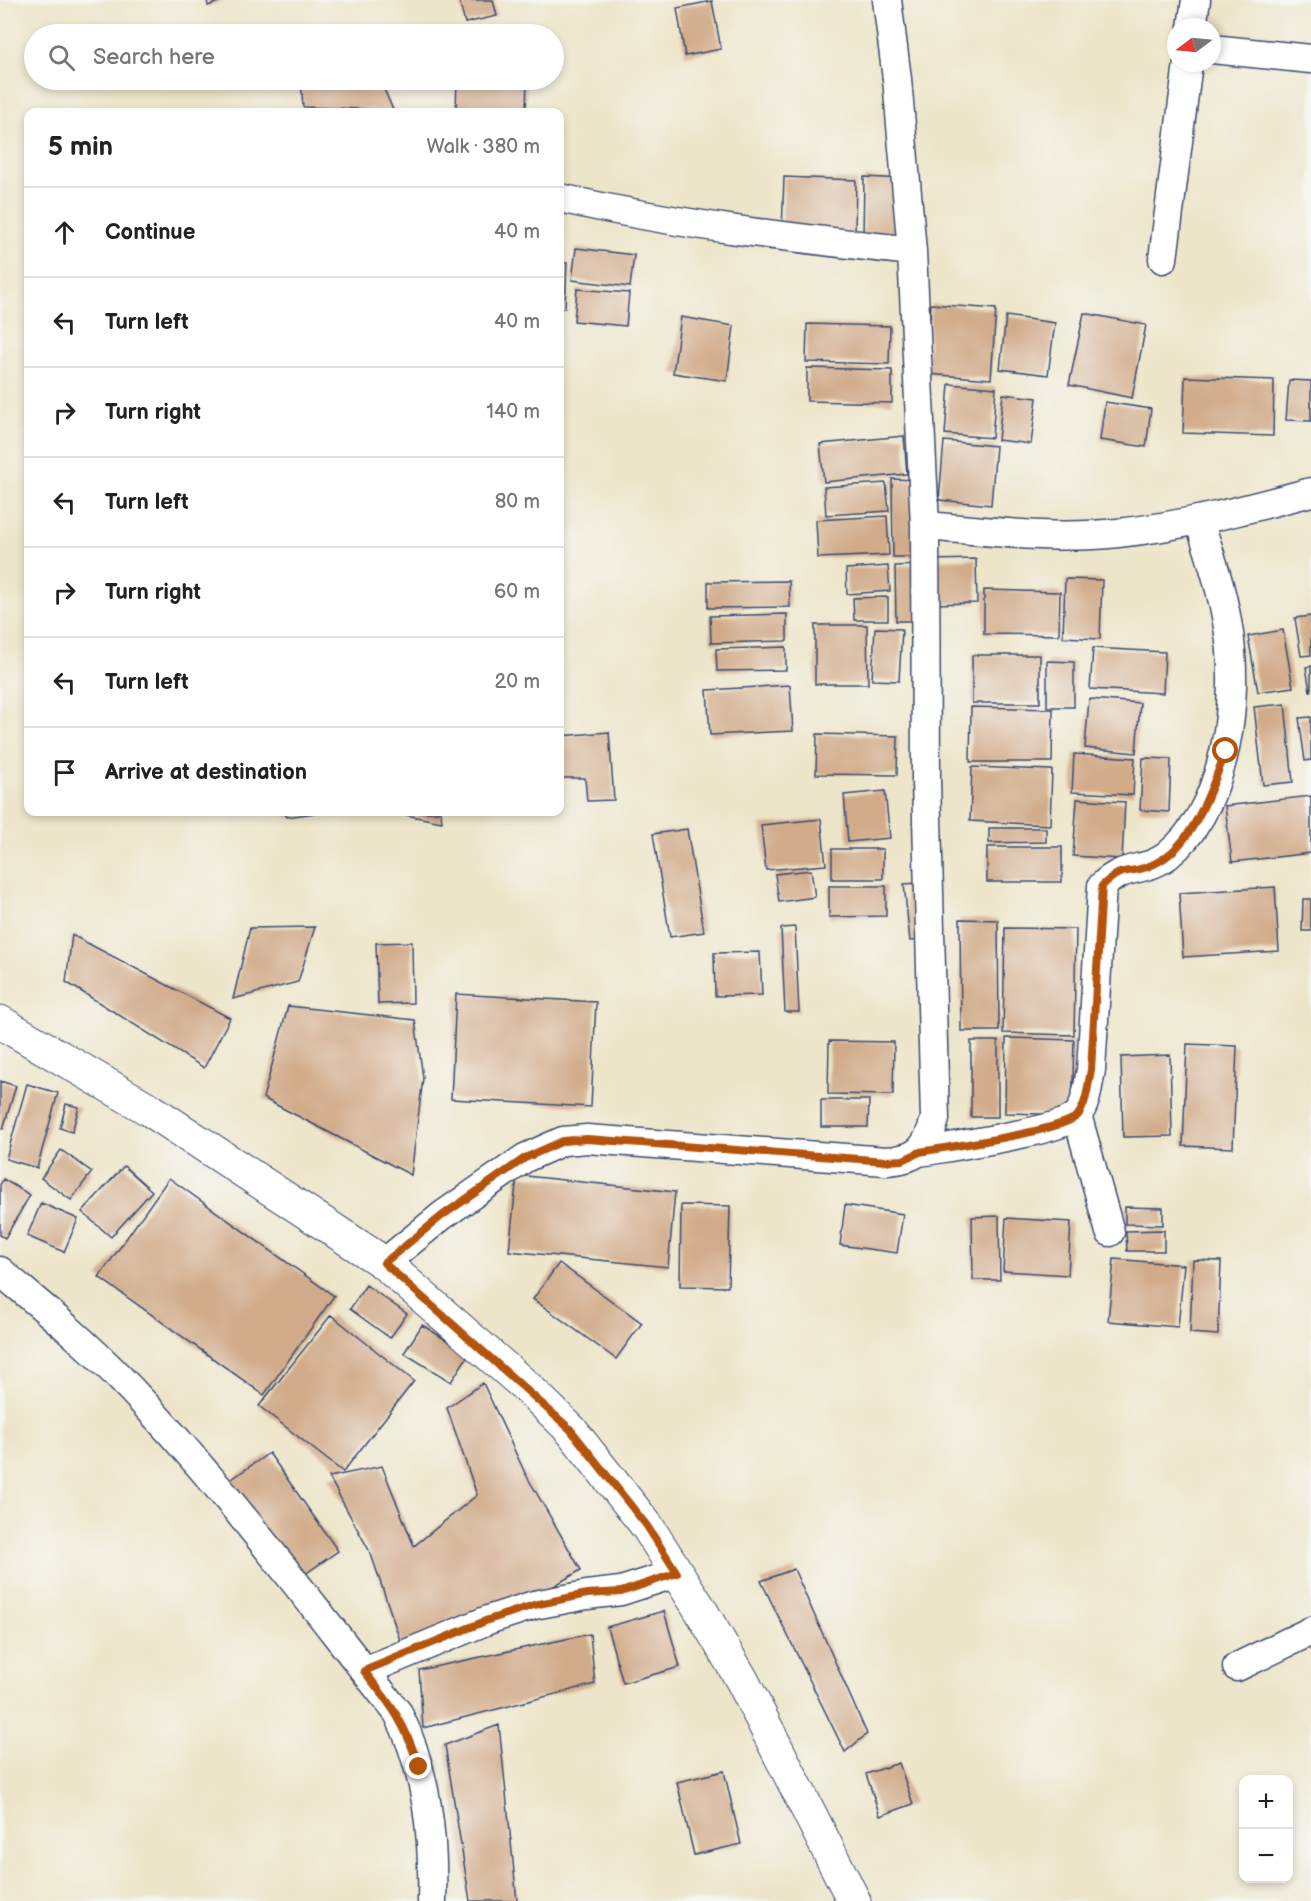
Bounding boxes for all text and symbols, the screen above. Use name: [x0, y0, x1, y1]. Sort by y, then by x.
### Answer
north arrow: [1167, 18, 1221, 72]
search box: [24, 24, 564, 90]
icon: search: [45, 41, 78, 74]
text: Search here: [93, 44, 215, 71]
text: 5 min: [48, 132, 113, 163]
text: Walk · 380 m: [427, 135, 540, 159]
icon: ahead: [48, 216, 81, 249]
text: Continue: [105, 219, 195, 246]
text: 40 m: [494, 220, 540, 244]
icon: left: [48, 306, 81, 339]
text: Turn left: [105, 309, 189, 336]
text: 40 m: [494, 310, 540, 334]
icon: right: [48, 396, 81, 429]
text: Turn right: [105, 399, 201, 426]
text: 140 m: [486, 400, 540, 424]
icon: left: [48, 486, 81, 519]
text: Turn left: [105, 489, 189, 516]
text: 80 m: [495, 490, 540, 514]
icon: right: [48, 576, 81, 609]
text: Turn right: [105, 579, 201, 606]
text: 60 m: [494, 580, 540, 604]
icon: left: [48, 666, 81, 699]
text: Turn left: [105, 669, 189, 696]
text: 20 m: [495, 670, 540, 694]
route start: [1212, 737, 1238, 763]
icon: arrive: [48, 756, 81, 789]
text: Arrive at destination: [105, 759, 307, 786]
route end: [405, 1753, 431, 1779]
map controls: [1239, 1775, 1293, 1883]
button: +: [1239, 1775, 1293, 1829]
button: −: [1239, 1829, 1293, 1883]

